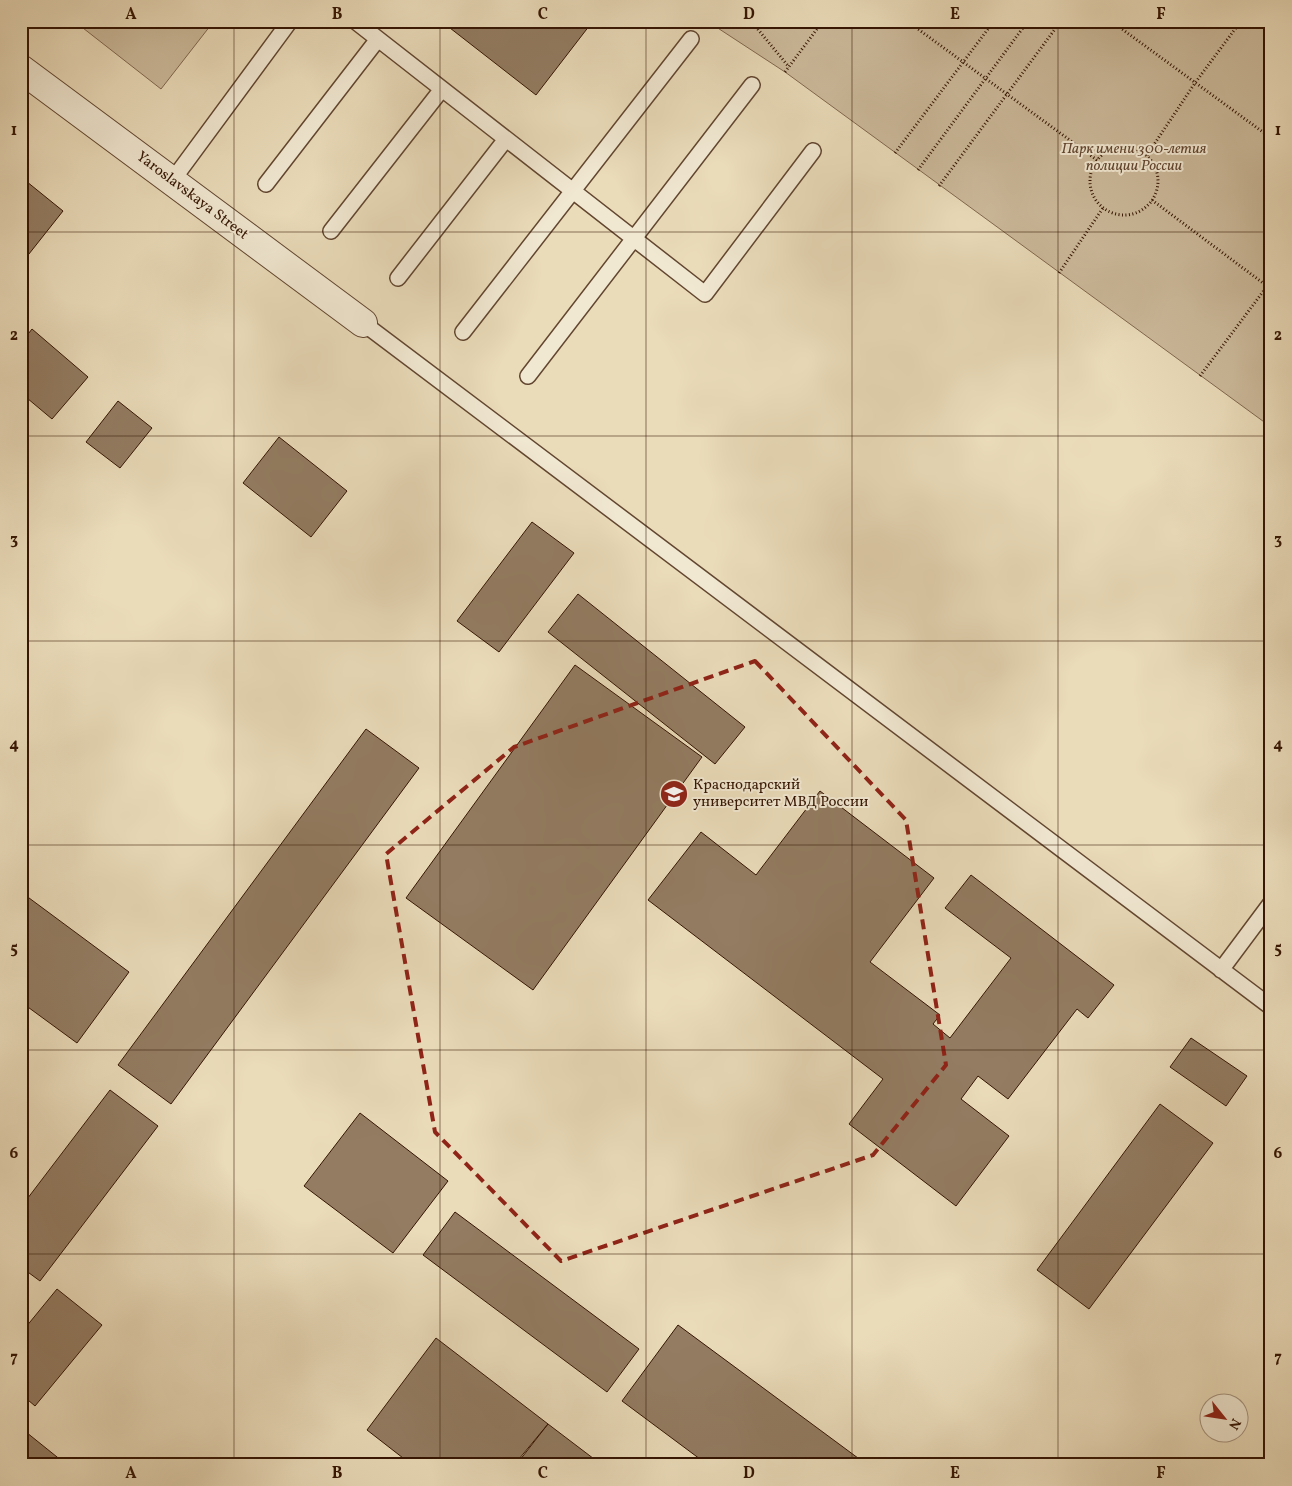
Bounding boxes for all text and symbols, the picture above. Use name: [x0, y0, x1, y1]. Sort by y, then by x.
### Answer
text: A: [125, 4, 137, 26]
text: B: [332, 4, 343, 26]
text: C: [538, 4, 548, 26]
text: D: [743, 4, 755, 26]
text: E: [950, 4, 960, 26]
text: F: [1156, 4, 1166, 26]
text: 1: [11, 120, 17, 142]
text: 1: [1275, 120, 1281, 142]
park label: Парк имени 300-летия полиции России: [1062, 139, 1207, 177]
street label: Yaroslavskaya Street: [132, 147, 252, 245]
text: 2: [10, 325, 18, 347]
text: 2: [1274, 325, 1282, 347]
text: 3: [10, 529, 18, 551]
text: 3: [1274, 529, 1282, 551]
text: 4: [9, 734, 19, 756]
text: 4: [1273, 734, 1283, 756]
place label: Краснодарский университет МВД России: [693, 775, 868, 813]
school or university icon: Краснодарский университет МВД России: [659, 779, 689, 809]
text: 5: [10, 938, 18, 960]
text: 5: [1274, 938, 1282, 960]
text: 6: [10, 1143, 19, 1165]
text: 6: [1274, 1143, 1283, 1165]
text: 7: [10, 1347, 18, 1369]
text: 7: [1274, 1347, 1282, 1369]
north arrow: [1200, 1394, 1250, 1444]
text: N: [1223, 1415, 1245, 1433]
text: A: [125, 1463, 137, 1485]
text: B: [332, 1463, 343, 1485]
text: C: [538, 1463, 548, 1485]
text: D: [743, 1463, 755, 1485]
text: E: [950, 1463, 960, 1485]
text: F: [1156, 1463, 1166, 1485]

